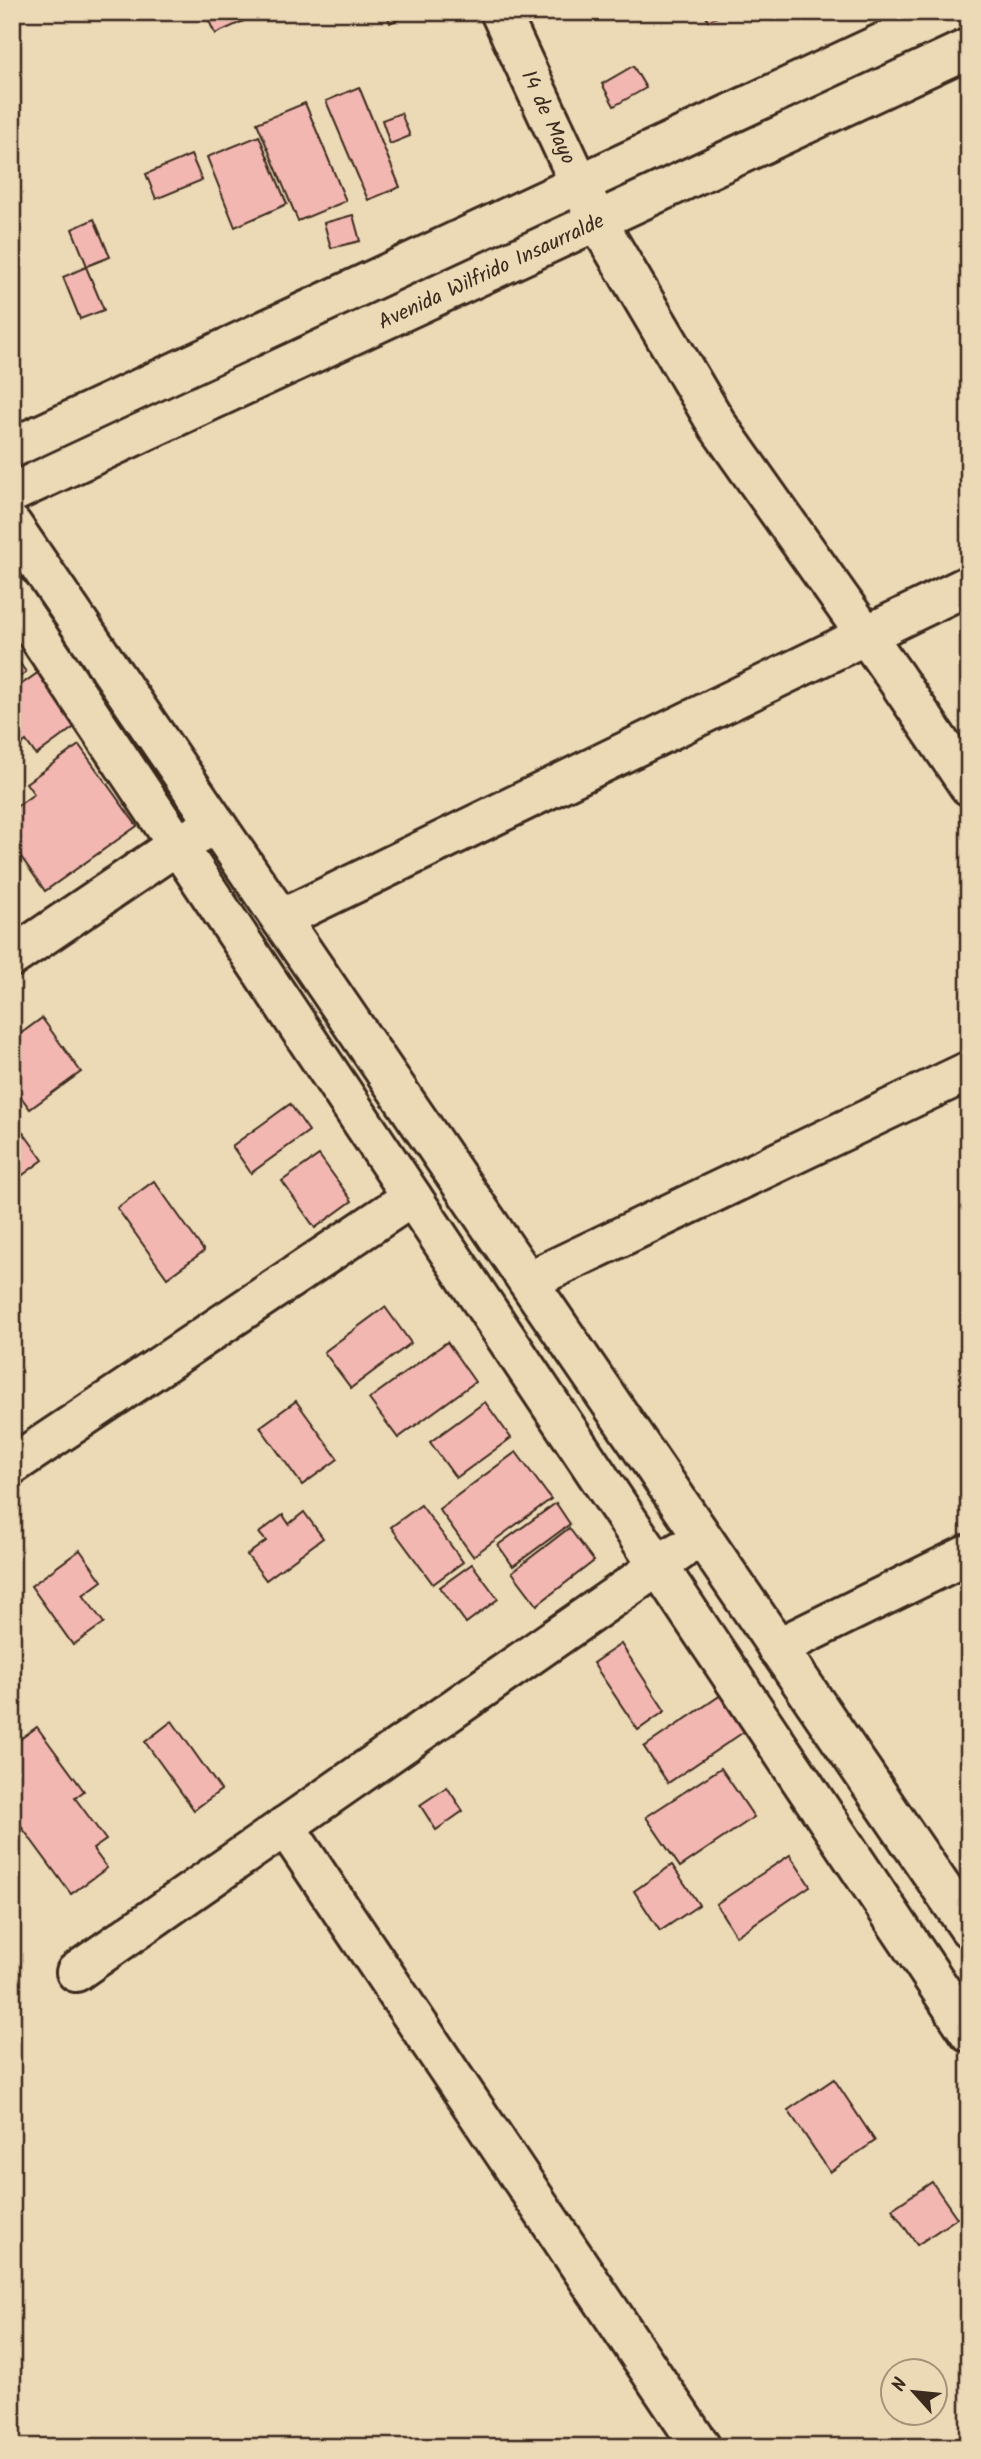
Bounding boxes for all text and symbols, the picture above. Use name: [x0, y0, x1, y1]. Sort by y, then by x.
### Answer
street label: 14 de Mayo: [511, 65, 584, 170]
street label: Avenida Wilfrido Insaurralde: [373, 205, 611, 339]
north arrow: [880, 2358, 950, 2428]
text: N: [885, 2373, 917, 2397]

